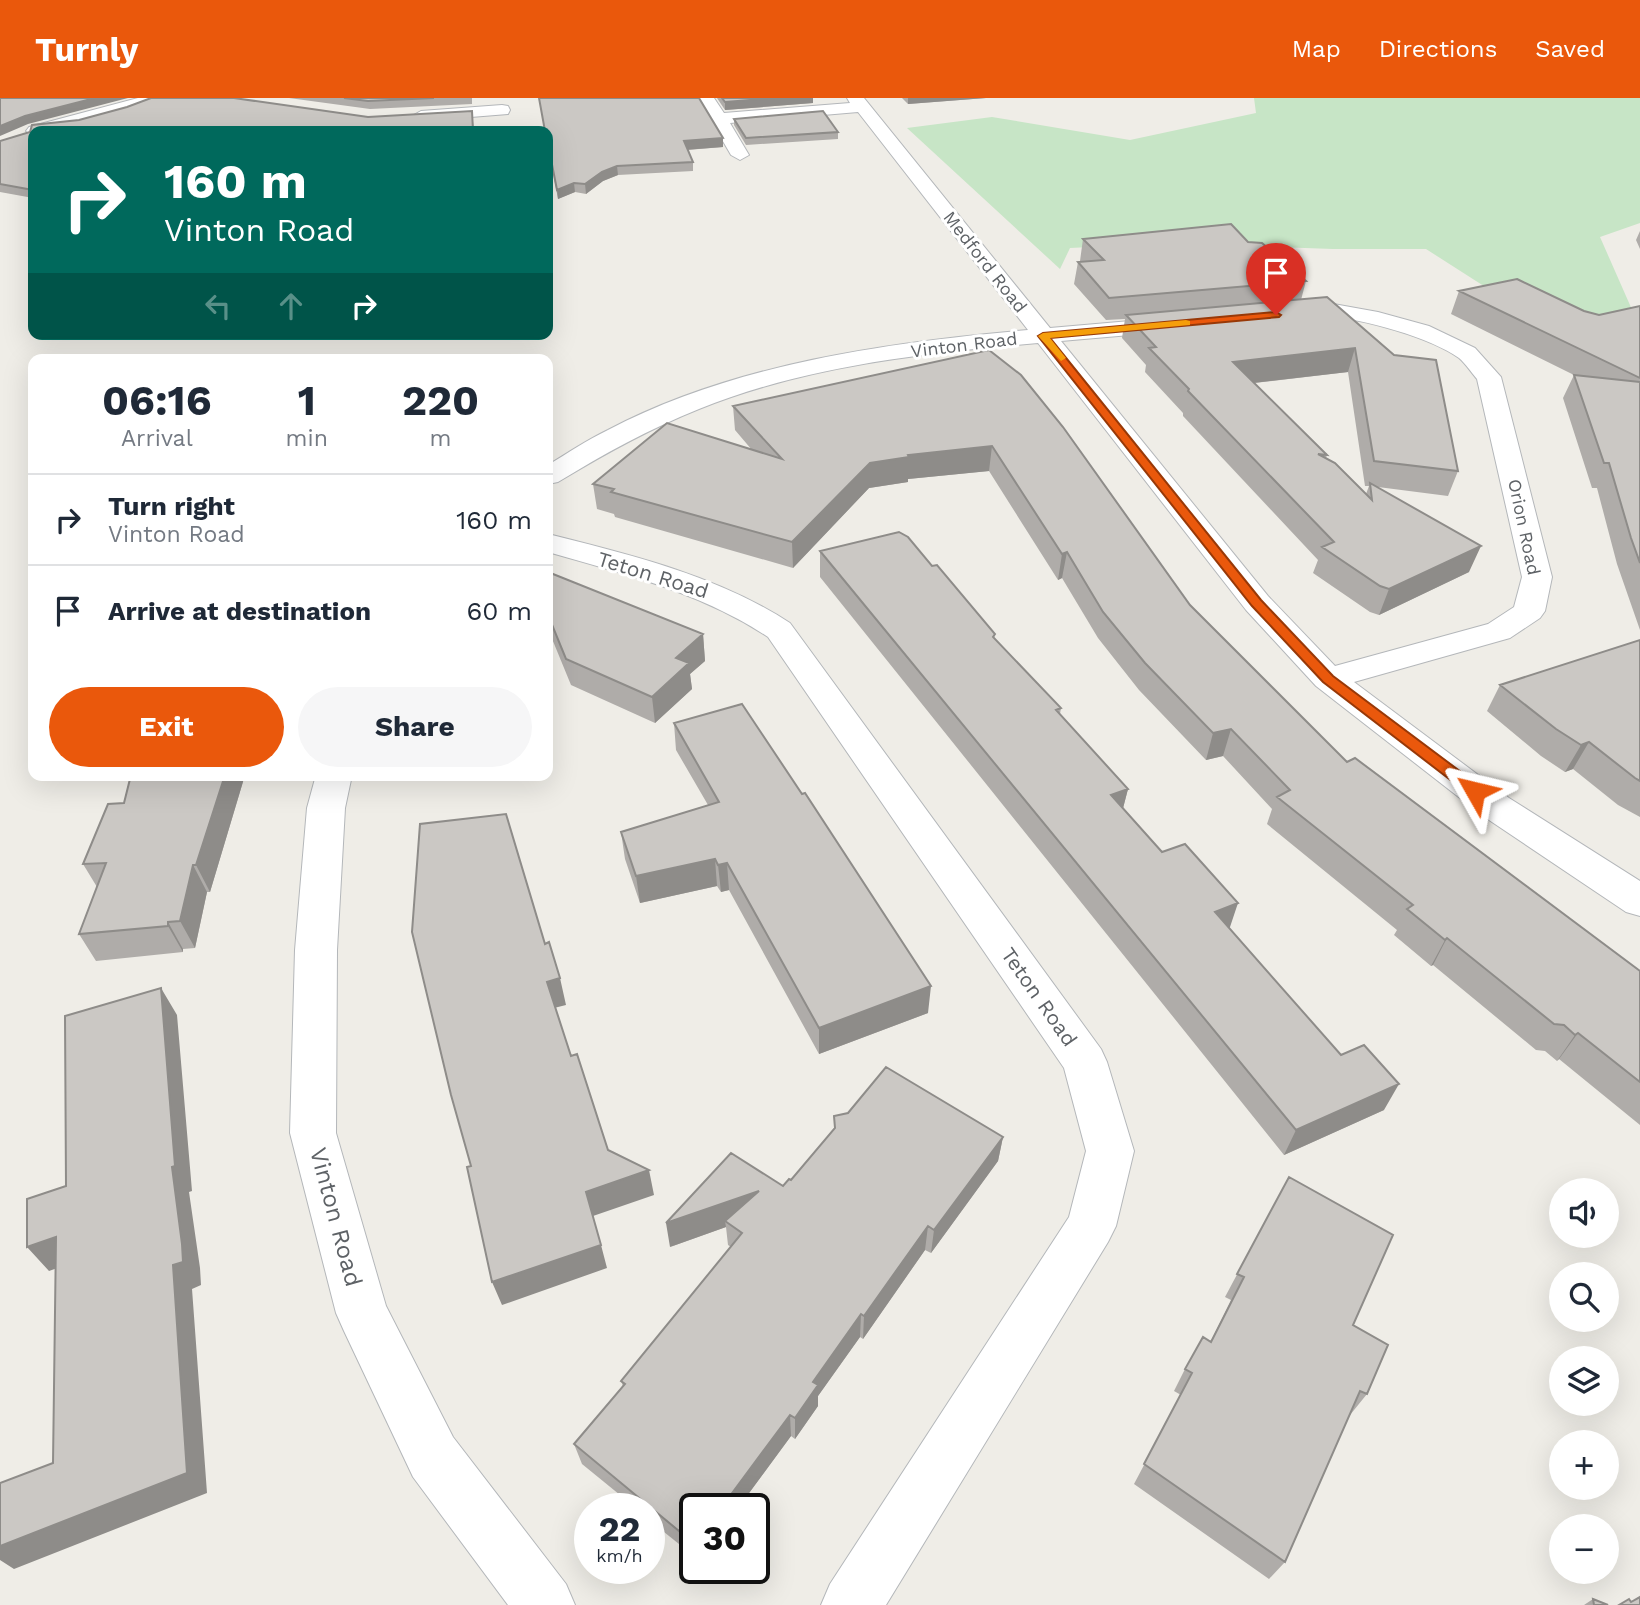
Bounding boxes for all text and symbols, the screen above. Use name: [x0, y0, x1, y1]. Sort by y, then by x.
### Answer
text: Turnly: [35, 30, 138, 69]
text: Map: [1292, 35, 1341, 63]
text: Directions: [1379, 35, 1497, 63]
text: Saved: [1535, 35, 1605, 63]
text: 160 m: [164, 152, 307, 210]
icon: right: [49, 154, 140, 245]
street label: Medford Road: [939, 207, 1032, 317]
text: Vinton Road: [164, 211, 354, 249]
pin: [1246, 243, 1306, 315]
icon: arrive: [1257, 254, 1295, 292]
icon: left: [199, 287, 237, 325]
icon: ahead: [272, 287, 310, 325]
icon: right: [345, 287, 383, 325]
street label: Vinton Road: [910, 328, 1018, 361]
text: 06:16: [102, 376, 212, 425]
text: 1: [298, 376, 316, 425]
text: 220: [402, 376, 479, 425]
text: Arrival: [121, 425, 193, 452]
text: min: [286, 425, 328, 452]
text: m: [429, 425, 451, 452]
street label: Orion Road: [1504, 477, 1545, 577]
text: Turn right: [108, 491, 235, 521]
icon: right: [49, 501, 87, 539]
text: 160 m: [456, 505, 532, 535]
text: Vinton Road: [108, 521, 245, 548]
street label: Teton Road: [595, 546, 712, 603]
icon: arrive: [49, 592, 87, 630]
text: Arrive at destination: [108, 596, 371, 626]
text: 60 m: [466, 596, 532, 626]
button: Exit: [49, 687, 284, 767]
button: Share: [298, 687, 532, 767]
position arrow: [1438, 754, 1512, 828]
street label: Teton Road: [996, 942, 1083, 1051]
street label: Vinton Road: [304, 1144, 368, 1290]
map controls: [1549, 1178, 1619, 1584]
button: sound: [1549, 1178, 1619, 1248]
button: search: [1549, 1262, 1619, 1332]
button: layers: [1549, 1346, 1619, 1416]
button: +: [1549, 1430, 1619, 1500]
speed limit sign: 30: [679, 1493, 770, 1584]
text: 22: [599, 1508, 640, 1550]
button: −: [1549, 1514, 1619, 1584]
text: km/h: [596, 1545, 643, 1566]

